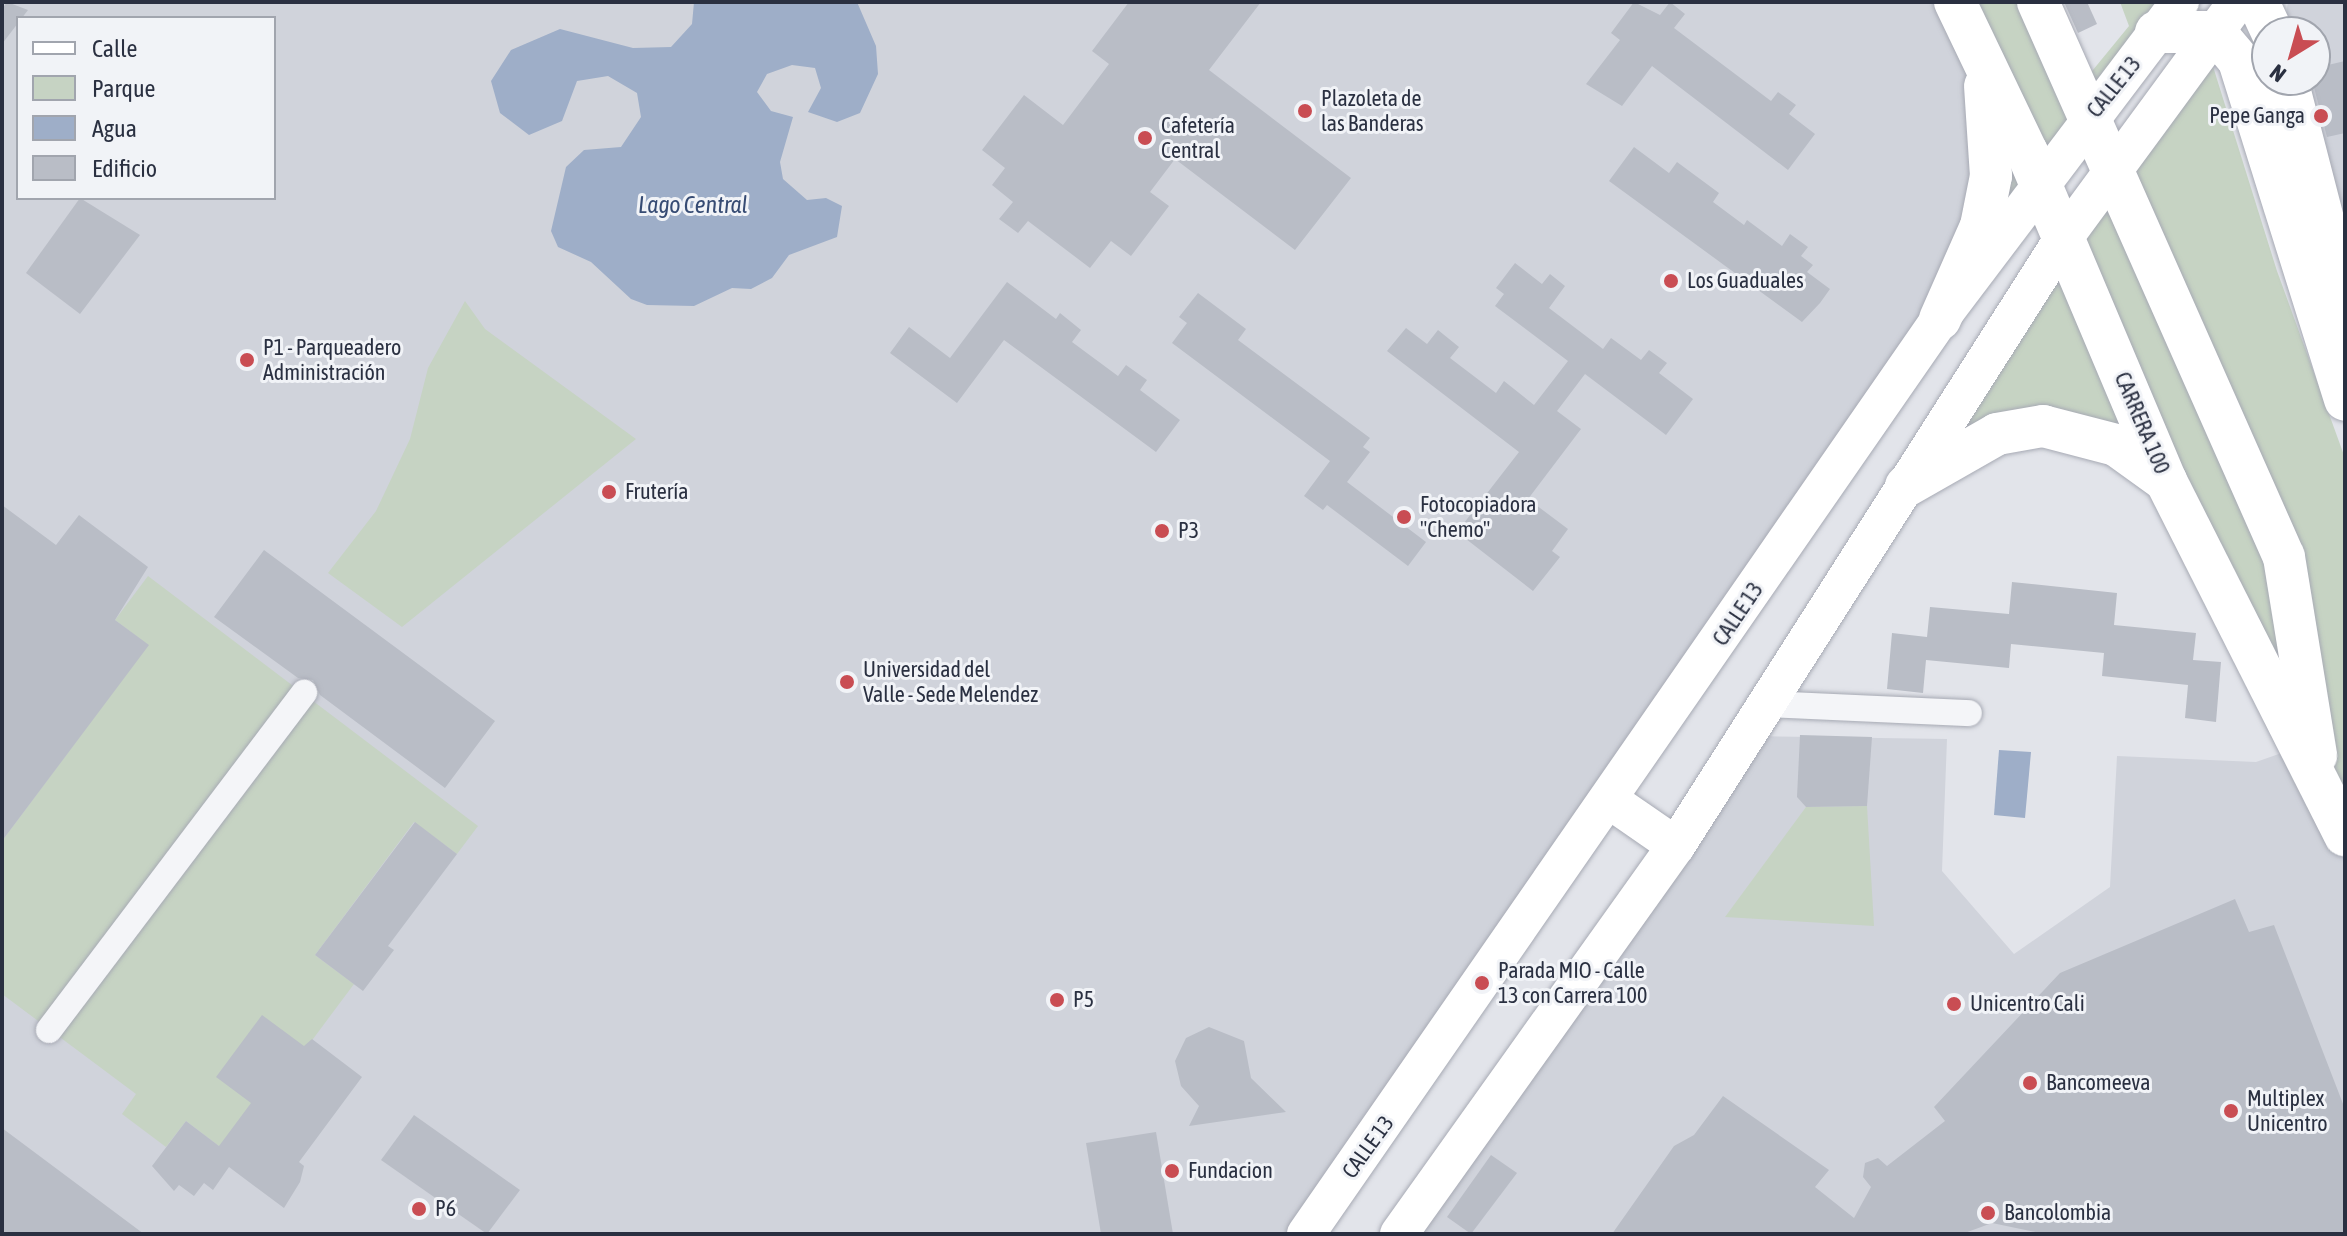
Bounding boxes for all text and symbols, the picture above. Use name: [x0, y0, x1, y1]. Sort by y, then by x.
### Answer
legend: [16, 16, 276, 200]
north arrow: [2251, 16, 2331, 96]
text: Calle: [92, 35, 137, 62]
street label: CALLE 13: [2081, 51, 2147, 123]
text: N: [2265, 59, 2291, 88]
text: Parque: [92, 75, 155, 102]
place label: Plazoleta de las Banderas: [1321, 85, 1424, 136]
marker: Plazoleta de las Banderas: [1296, 102, 1314, 120]
place label: Pepe Ganga: [2209, 103, 2305, 129]
marker: Pepe Ganga: [2312, 107, 2330, 125]
place label: Cafetería Central: [1161, 112, 1235, 164]
text: Agua: [92, 115, 137, 142]
marker: Cafetería Central: [1136, 129, 1154, 147]
text: Edificio: [92, 155, 157, 182]
water label: Lago Central: [638, 191, 748, 219]
place label: Los Guaduales: [1687, 268, 1804, 294]
marker: Los Guaduales: [1662, 272, 1680, 290]
place label: P1 - Parqueadero Administración: [263, 334, 401, 386]
marker: P1 - Parqueadero Administración: [238, 351, 256, 369]
street label: CARRERA 100: [2109, 368, 2175, 478]
place label: Frutería: [625, 479, 688, 505]
marker: Frutería: [600, 483, 618, 501]
place label: Fotocopiadora "Chemo": [1420, 491, 1536, 542]
marker: Fotocopiadora "Chemo": [1395, 508, 1413, 526]
place label: P3: [1178, 518, 1199, 544]
marker: P3: [1153, 522, 1171, 540]
street label: CALLE 13: [1707, 577, 1769, 651]
place label: Universidad del Valle - Sede Melendez: [863, 656, 1038, 708]
marker: Universidad del Valle - Sede Melendez: [838, 673, 856, 691]
place label: Parada MIO - Calle 13 con Carrera 100: [1498, 957, 1647, 1008]
marker: Parada MIO - Calle 13 con Carrera 100: [1473, 974, 1491, 992]
place label: P5: [1073, 987, 1094, 1013]
marker: P5: [1048, 991, 1066, 1009]
place label: Unicentro Cali: [1970, 991, 2085, 1017]
marker: Unicentro Cali: [1945, 995, 1963, 1013]
place label: Bancomeeva: [2046, 1070, 2150, 1096]
marker: Bancomeeva: [2021, 1074, 2039, 1092]
place label: Multiplex Unicentro: [2247, 1085, 2328, 1136]
marker: Multiplex Unicentro: [2222, 1102, 2240, 1120]
street label: CALLE 13: [1337, 1111, 1399, 1183]
place label: Fundacion: [1188, 1158, 1273, 1184]
marker: Fundacion: [1163, 1162, 1181, 1180]
place label: P6: [435, 1196, 456, 1222]
marker: P6: [410, 1200, 428, 1218]
place label: Bancolombia: [2004, 1200, 2111, 1226]
marker: Bancolombia: [1979, 1204, 1997, 1222]

